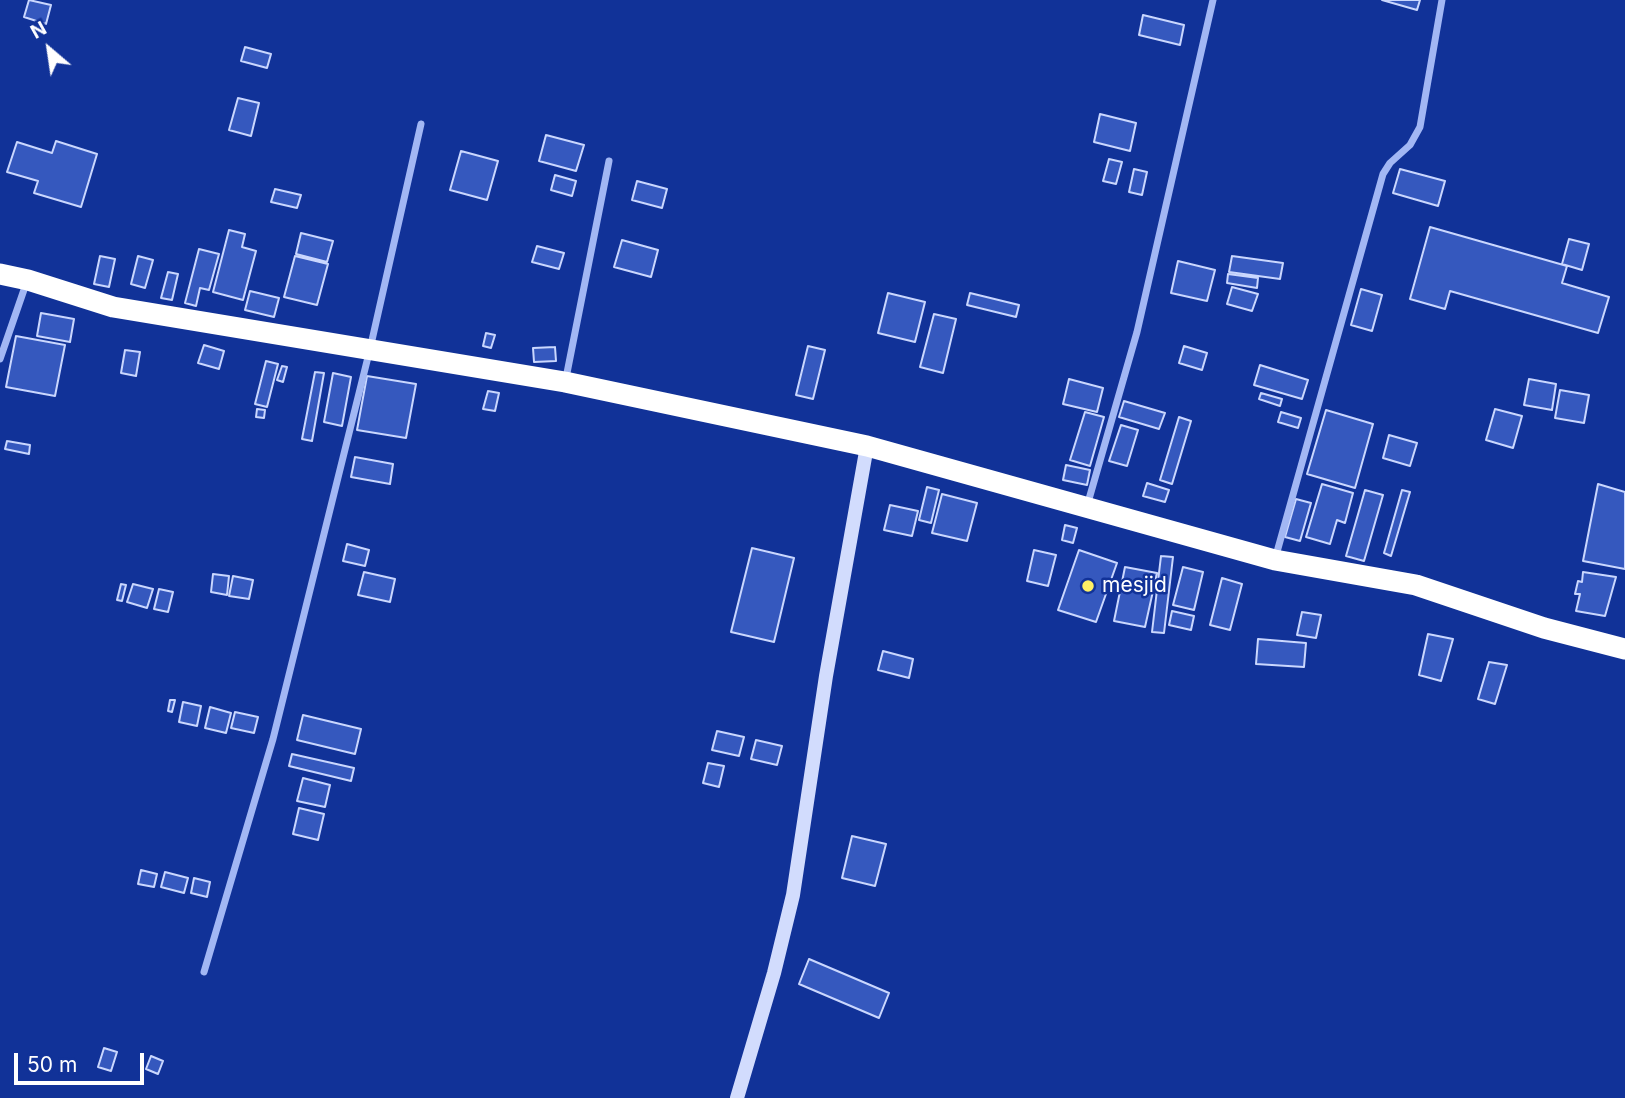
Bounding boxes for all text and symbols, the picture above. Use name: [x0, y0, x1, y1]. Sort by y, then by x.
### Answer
north arrow: [14, 14, 84, 84]
text: N: [27, 17, 50, 44]
place label: mesjid: [1102, 573, 1167, 599]
marker: mesjid: [1080, 578, 1096, 594]
scale bar: [18, 1038, 147, 1082]
text: 50 m: [27, 1052, 77, 1077]

